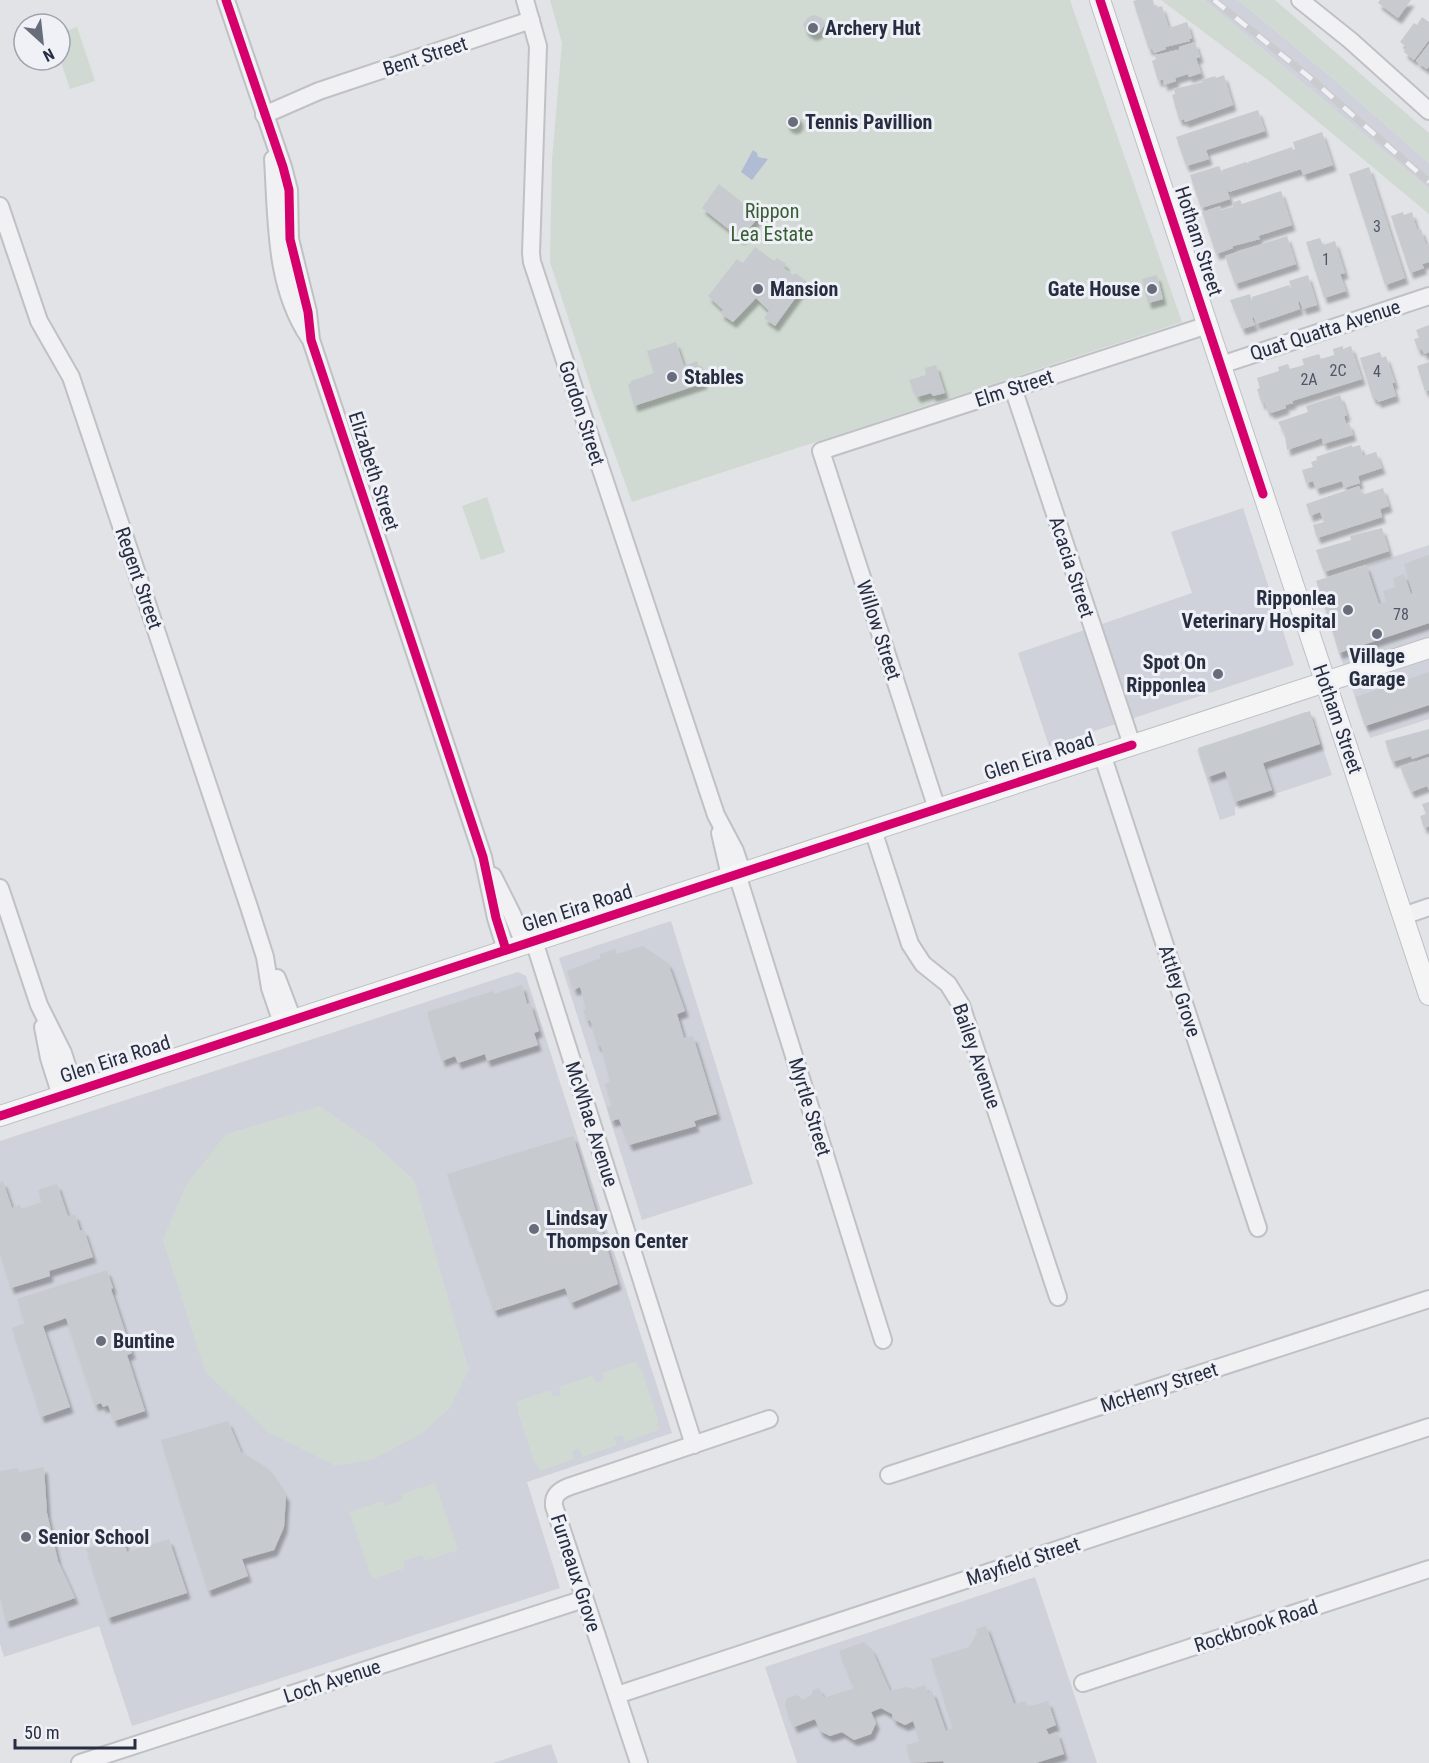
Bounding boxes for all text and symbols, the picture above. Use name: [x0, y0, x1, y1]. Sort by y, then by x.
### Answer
north arrow: [12, 12, 72, 72]
place label: Archery Hut: [825, 16, 921, 40]
marker: Archery Hut: [806, 21, 820, 35]
street label: Bent Street: [380, 31, 470, 81]
text: N: [40, 44, 57, 66]
place label: Tennis Pavillion: [805, 110, 932, 134]
marker: Tennis Pavillion: [786, 115, 800, 129]
street label: Hotham Street: [1170, 183, 1228, 299]
park label: Rippon Lea Estate: [731, 199, 813, 246]
house number: 3: [1373, 217, 1381, 236]
house number: 1: [1322, 250, 1330, 269]
place label: Mansion: [770, 277, 838, 301]
place label: Gate House: [1048, 277, 1140, 301]
marker: Mansion: [751, 282, 765, 296]
marker: Gate House: [1145, 282, 1159, 296]
street label: Quat Quatta Avenue: [1247, 294, 1403, 366]
street label: Gordon Street: [554, 358, 610, 469]
house number: 2C: [1330, 361, 1346, 380]
house number: 4: [1373, 362, 1381, 381]
street label: Elm Street: [972, 364, 1056, 412]
place label: Stables: [684, 365, 744, 389]
marker: Stables: [665, 370, 679, 384]
house number: 2A: [1300, 370, 1318, 389]
street label: Elizabeth Street: [343, 408, 405, 534]
street label: Acacia Street: [1044, 513, 1100, 621]
street label: Regent Street: [110, 524, 168, 632]
street label: Willow Street: [852, 577, 906, 683]
place label: Ripponlea Veterinary Hospital: [1182, 586, 1336, 633]
marker: Ripponlea Veterinary Hospital: [1341, 603, 1355, 617]
house number: 78: [1393, 605, 1409, 624]
marker: Village Garage: [1370, 627, 1384, 641]
place label: Village Garage: [1349, 644, 1405, 691]
place label: Spot On Ripponlea: [1126, 650, 1206, 697]
street label: Hotham Street: [1308, 661, 1368, 777]
marker: Spot On Ripponlea: [1211, 667, 1225, 681]
street label: Glen Eira Road: [981, 727, 1097, 785]
street label: Glen Eira Road: [519, 879, 635, 937]
street label: Attley Grove: [1154, 942, 1206, 1040]
street label: Bailey Avenue: [948, 1000, 1006, 1112]
street label: Glen Eira Road: [57, 1030, 173, 1088]
street label: Myrtle Street: [784, 1055, 836, 1159]
street label: McWhae Avenue: [560, 1058, 624, 1190]
place label: Lindsay Thompson Center: [546, 1206, 688, 1253]
marker: Lindsay Thompson Center: [527, 1222, 541, 1236]
place label: Buntine: [113, 1329, 174, 1353]
marker: Buntine: [94, 1334, 108, 1348]
street label: McHenry Street: [1097, 1357, 1221, 1417]
street label: Furneaux Grove: [546, 1511, 606, 1635]
place label: Senior School: [38, 1525, 149, 1549]
marker: Senior School: [19, 1530, 33, 1544]
street label: Mayfield Street: [963, 1531, 1083, 1591]
street label: Rockbrook Road: [1191, 1595, 1321, 1657]
street label: Loch Avenue: [280, 1654, 384, 1708]
scale bar: [15, 1712, 135, 1750]
text: 50 m: [24, 1722, 59, 1743]

